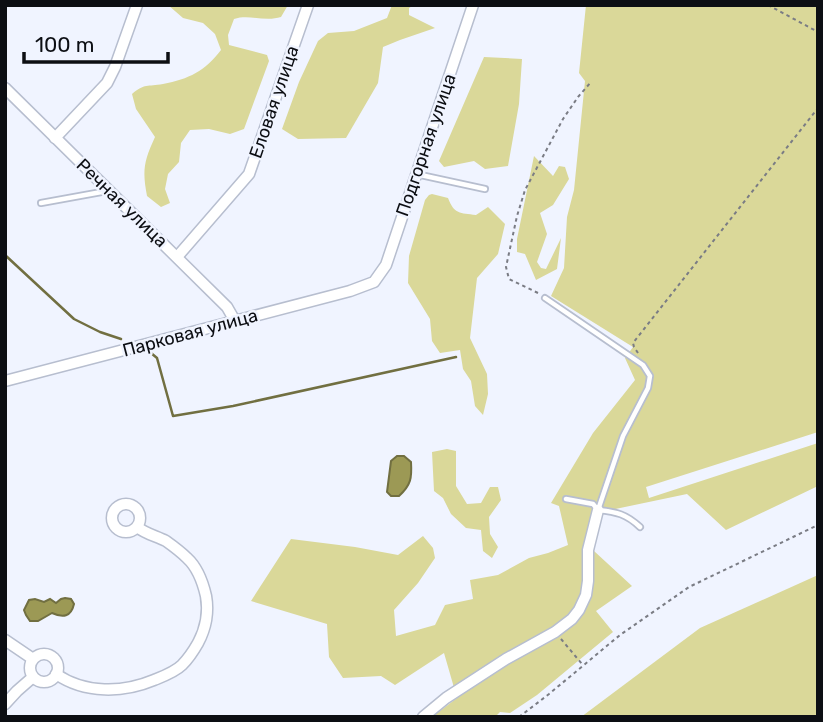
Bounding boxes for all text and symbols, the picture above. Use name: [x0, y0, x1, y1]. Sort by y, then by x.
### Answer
scale bar: [24, 21, 168, 65]
text: 100 m: [35, 32, 94, 57]
street label: Еловая улица: [244, 43, 304, 161]
street label: Подгорная улица: [391, 71, 461, 219]
street label: Речная улица: [72, 154, 172, 252]
street label: Парковая улица: [120, 304, 260, 362]

